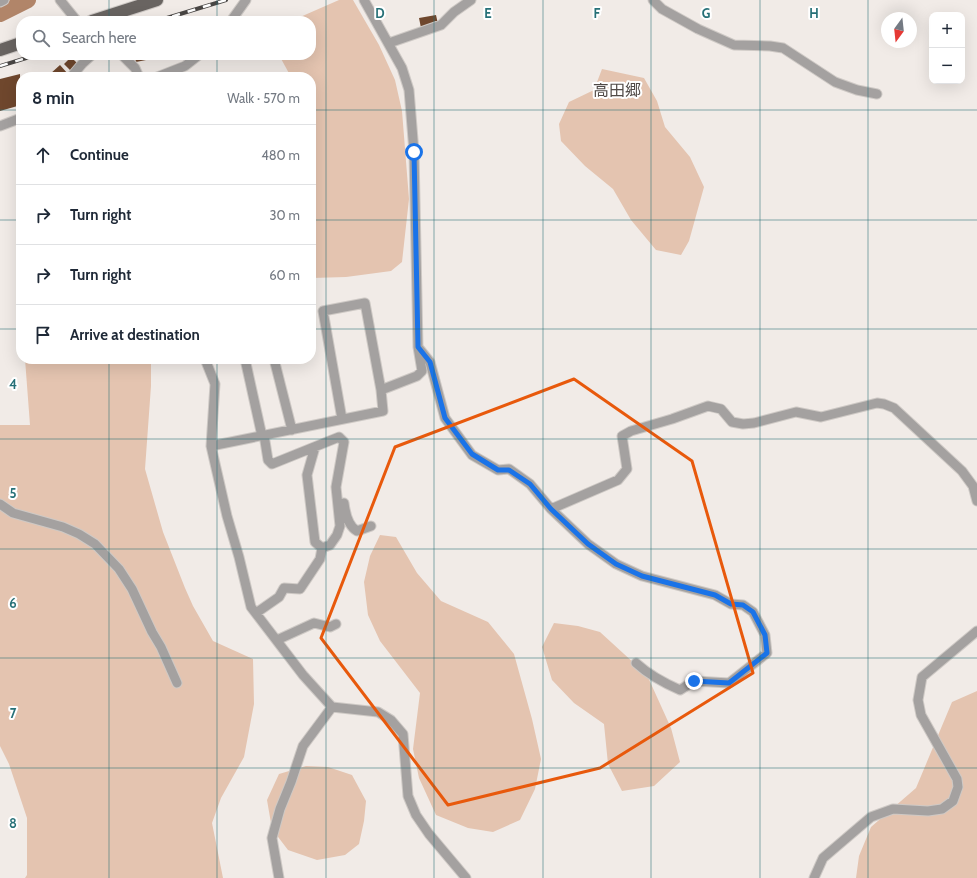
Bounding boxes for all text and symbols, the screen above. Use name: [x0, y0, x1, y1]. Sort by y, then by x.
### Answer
text: D: [375, 5, 385, 21]
text: E: [484, 5, 492, 21]
text: F: [594, 5, 601, 21]
text: G: [702, 5, 711, 21]
text: H: [809, 5, 819, 21]
north arrow: [881, 12, 917, 48]
map controls: [929, 12, 965, 84]
button: +: [929, 12, 965, 48]
search box: [16, 16, 316, 60]
icon: search: [30, 27, 52, 49]
text: Search here: [62, 29, 137, 47]
button: −: [929, 48, 965, 84]
district label: 高田郷: [593, 81, 641, 100]
text: 8 min: [32, 88, 74, 108]
text: Walk · 570 m: [227, 90, 300, 106]
route start: [405, 143, 423, 161]
icon: ahead: [32, 144, 54, 166]
text: Continue: [70, 146, 129, 164]
text: 480 m: [261, 147, 300, 163]
icon: right: [32, 204, 54, 226]
text: Turn right: [70, 206, 131, 224]
text: 30 m: [270, 207, 300, 223]
icon: right: [32, 264, 54, 286]
text: Turn right: [70, 266, 131, 284]
text: 60 m: [269, 267, 300, 283]
icon: arrive: [32, 324, 54, 346]
text: Arrive at destination: [70, 326, 200, 344]
text: 4: [9, 376, 17, 392]
text: 5: [10, 485, 17, 501]
text: 6: [9, 595, 17, 611]
route end: [685, 672, 703, 690]
text: 7: [10, 705, 17, 721]
text: 8: [9, 815, 17, 831]

